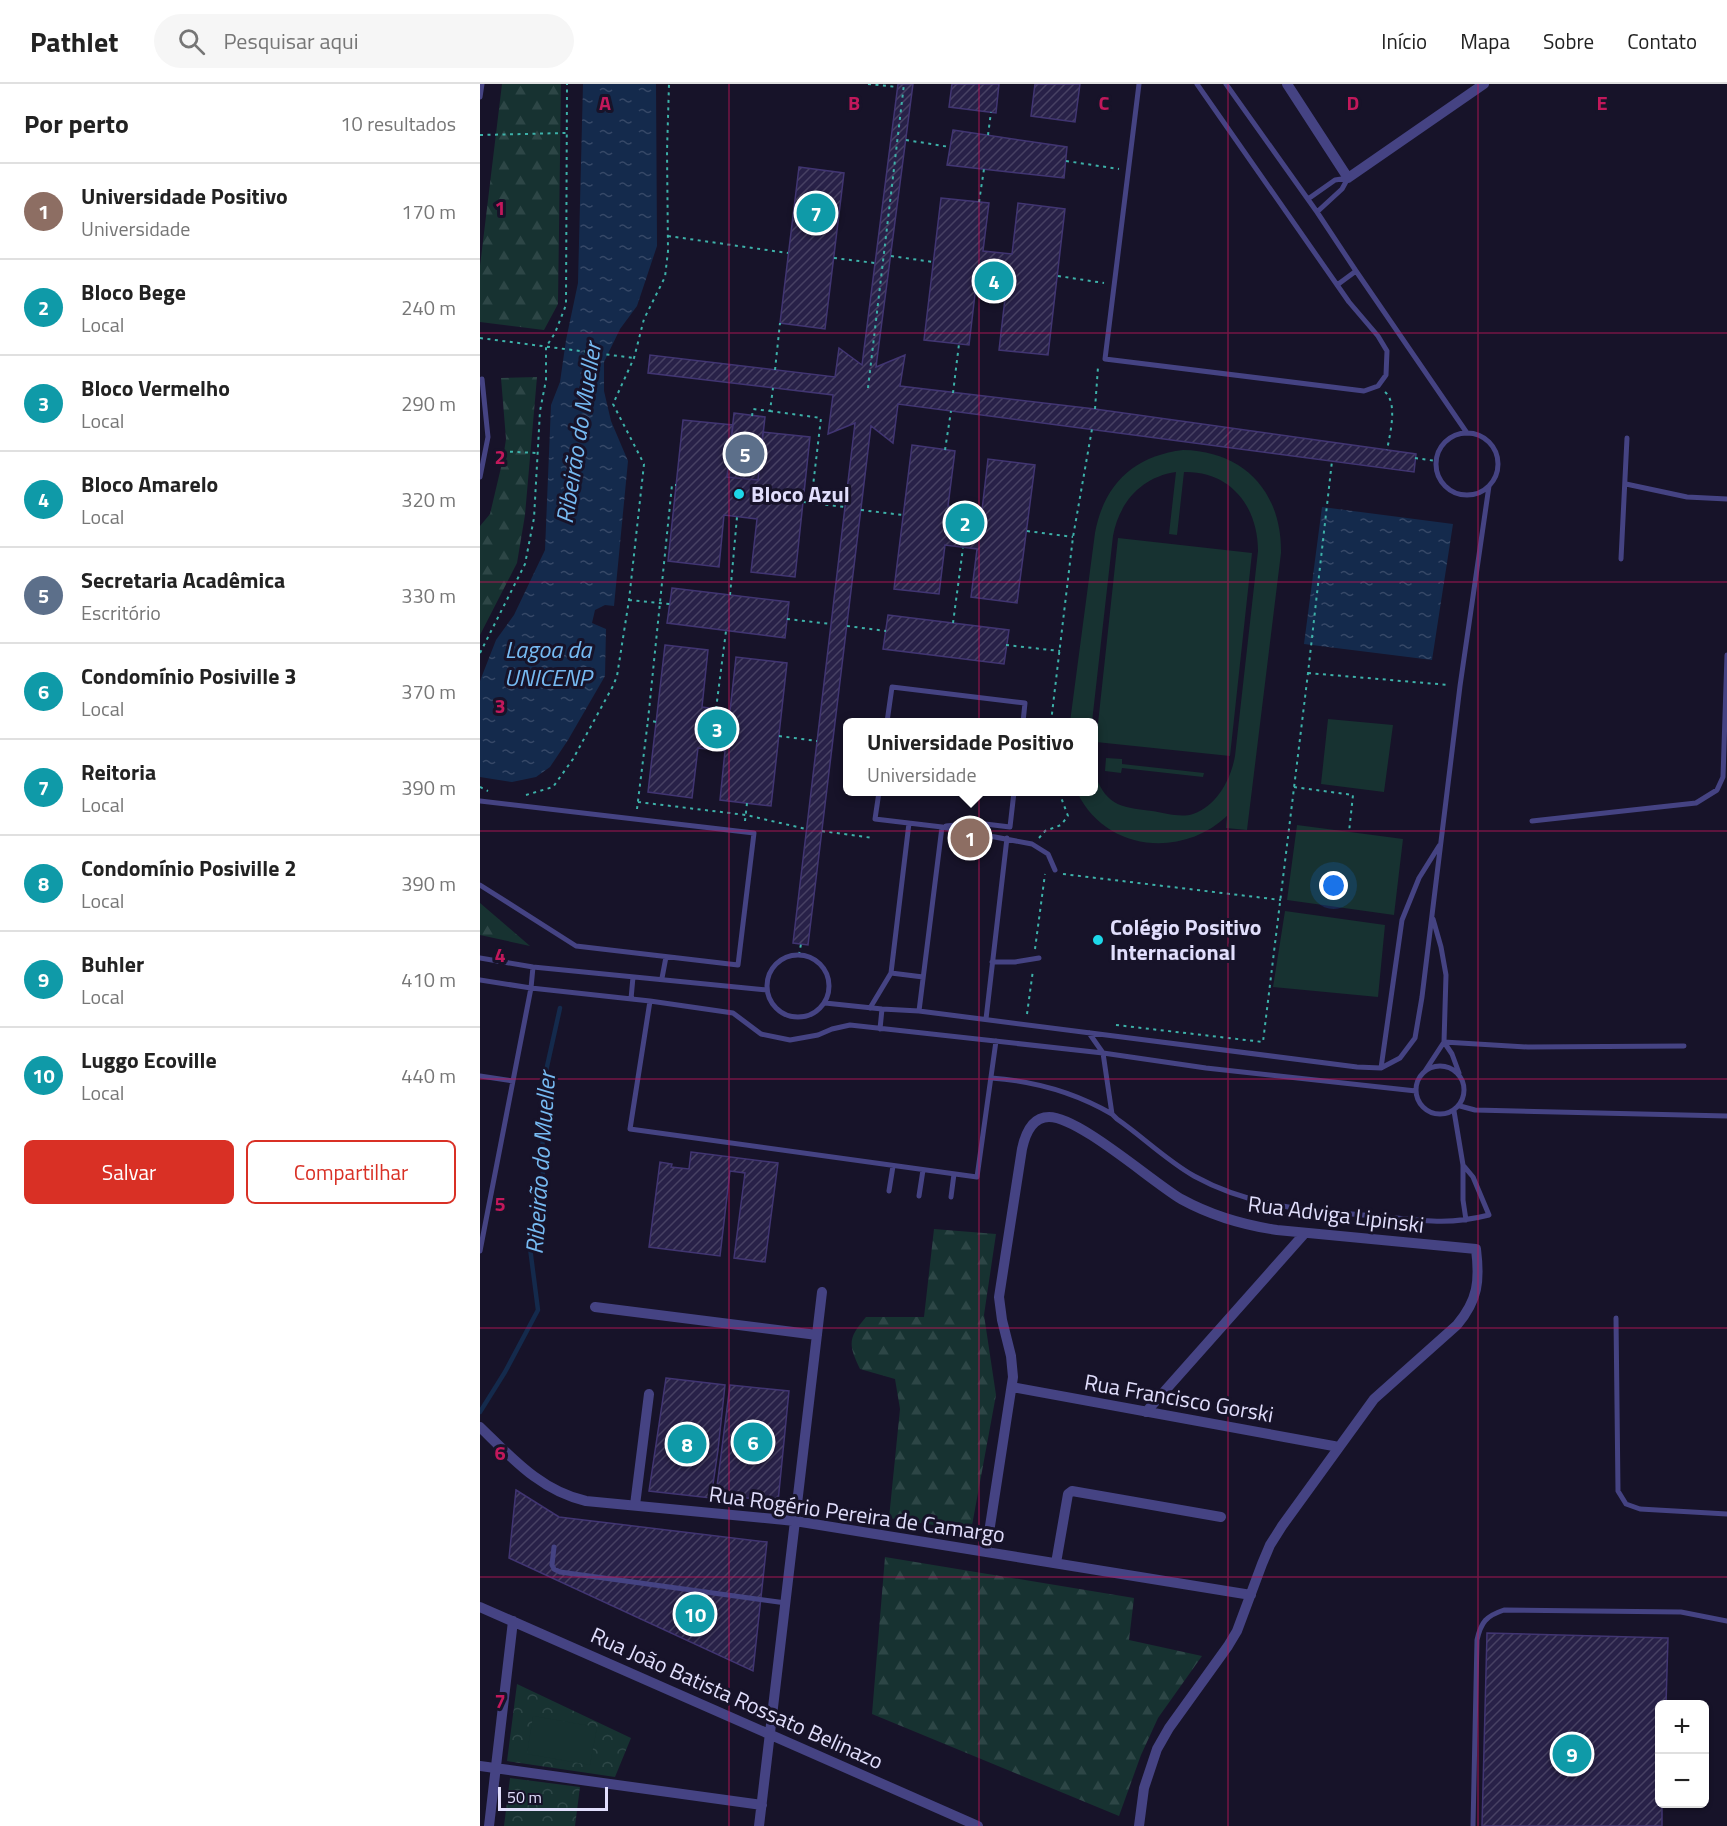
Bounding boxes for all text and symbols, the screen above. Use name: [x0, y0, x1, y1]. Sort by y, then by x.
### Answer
search box: [154, 14, 574, 68]
text: Pathlet: [30, 20, 118, 63]
text: Pesquisar aqui: [223, 24, 359, 58]
icon: search: [175, 25, 208, 58]
text: Início: [1381, 25, 1427, 57]
text: Mapa: [1460, 25, 1510, 57]
text: Sobre: [1543, 25, 1594, 57]
text: Contato: [1627, 25, 1697, 57]
text: A: [599, 87, 611, 118]
text: B: [848, 87, 860, 118]
text: C: [1099, 87, 1110, 118]
text: D: [1347, 87, 1359, 118]
text: E: [1596, 87, 1608, 118]
text: Por perto: [24, 104, 129, 143]
text: 10 resultados: [340, 108, 456, 139]
text: Universidade Positivo: [81, 179, 288, 213]
pin: 7: [796, 190, 836, 236]
text: 1: [494, 192, 506, 223]
text: 1: [38, 196, 49, 227]
text: 170 m: [401, 196, 456, 227]
text: Universidade: [81, 213, 190, 244]
pin: 4: [974, 258, 1014, 304]
text: Bloco Bege: [81, 275, 186, 309]
text: 2: [38, 292, 49, 323]
text: 240 m: [401, 292, 456, 323]
text: Local: [81, 309, 124, 340]
water label: Ribeirão do Mueller: [546, 336, 611, 526]
text: Bloco Vermelho: [81, 371, 230, 405]
text: 3: [38, 388, 49, 419]
text: 290 m: [401, 388, 456, 419]
text: Local: [81, 405, 124, 436]
pin: 5: [726, 432, 764, 476]
text: 2: [494, 441, 506, 472]
text: Bloco Amarelo: [81, 467, 218, 501]
place label: Bloco Azul: [751, 477, 850, 511]
text: 4: [38, 484, 49, 515]
text: 320 m: [401, 484, 456, 515]
marker: Bloco Azul: [732, 487, 746, 501]
pin: 2: [946, 500, 984, 546]
text: Local: [81, 501, 124, 532]
text: Secretaria Acadêmica: [81, 563, 285, 597]
text: 5: [38, 580, 49, 611]
text: 330 m: [401, 580, 456, 611]
text: Escritório: [81, 597, 161, 628]
water label: Lagoa da UNICENP: [504, 631, 595, 695]
text: Condomínio Posiville 3: [81, 659, 297, 693]
text: 6: [38, 676, 49, 707]
text: 370 m: [401, 676, 456, 707]
text: 3: [494, 690, 506, 721]
text: Local: [81, 693, 124, 724]
pin: 3: [698, 706, 736, 752]
popup: [843, 718, 1098, 796]
text: Universidade Positivo: [867, 725, 1074, 759]
text: Reitoria: [81, 755, 156, 789]
text: Universidade: [867, 759, 977, 790]
text: 7: [38, 772, 49, 803]
text: 390 m: [401, 772, 456, 803]
text: Local: [81, 789, 124, 820]
pin: 1: [950, 816, 990, 861]
text: Condomínio Posiville 2: [81, 851, 297, 885]
text: 8: [38, 868, 49, 899]
text: 390 m: [401, 868, 456, 899]
your location: [1319, 871, 1348, 900]
text: Local: [81, 885, 124, 916]
place label: Colégio Positivo Internacional: [1110, 910, 1262, 969]
marker: Colégio Positivo Internacional: [1091, 933, 1105, 947]
text: 4: [494, 939, 506, 970]
text: Buhler: [81, 947, 144, 981]
text: 9: [38, 964, 49, 995]
text: 410 m: [401, 964, 456, 995]
text: Local: [81, 981, 124, 1012]
text: Luggo Ecoville: [81, 1043, 217, 1077]
text: 10: [32, 1060, 55, 1091]
text: 440 m: [401, 1060, 456, 1091]
water label: Ribeirão do Mueller: [516, 1067, 565, 1255]
text: Local: [81, 1077, 124, 1108]
button: Salvar: [24, 1140, 234, 1204]
button: Compartilhar: [246, 1140, 456, 1204]
street label: Rua Adviga Lipinski: [1246, 1186, 1426, 1242]
text: 5: [494, 1188, 506, 1219]
street label: Rua Francisco Gorski: [1082, 1365, 1276, 1431]
pin: 6: [734, 1420, 772, 1464]
pin: 8: [668, 1422, 706, 1466]
text: 6: [494, 1437, 506, 1468]
street label: Rua Rogério Pereira de Camargo: [707, 1476, 1007, 1552]
pin: 10: [676, 1592, 714, 1636]
street label: Rua João Batista Rossato Belinazo: [585, 1618, 889, 1778]
text: 7: [494, 1685, 506, 1716]
map controls: [1655, 1700, 1709, 1808]
button: +: [1655, 1700, 1709, 1754]
pin: 9: [1552, 1732, 1592, 1776]
button: −: [1655, 1754, 1709, 1808]
scale bar: [498, 1784, 608, 1812]
text: 50 m: [507, 1785, 542, 1809]

